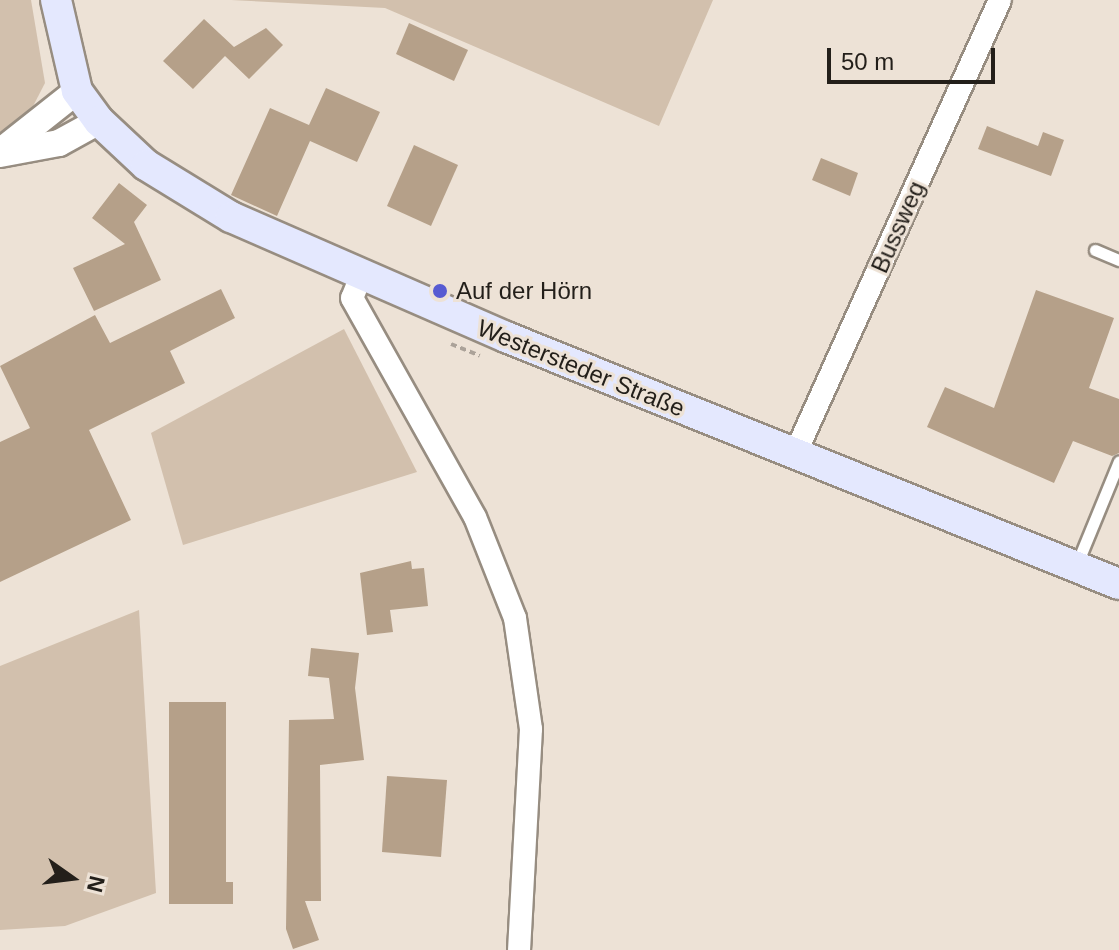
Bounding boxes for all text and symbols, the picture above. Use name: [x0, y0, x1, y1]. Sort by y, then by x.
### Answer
scale bar: [831, 32, 999, 82]
text: 50 m: [841, 48, 894, 75]
street label: Bussweg: [865, 177, 931, 277]
place label: Auf der Hörn: [456, 277, 592, 305]
marker: Auf der Hörn: [431, 282, 449, 300]
street label: Westersteder Straße: [473, 313, 689, 423]
north arrow: [32, 838, 112, 918]
text: N: [82, 873, 110, 895]

